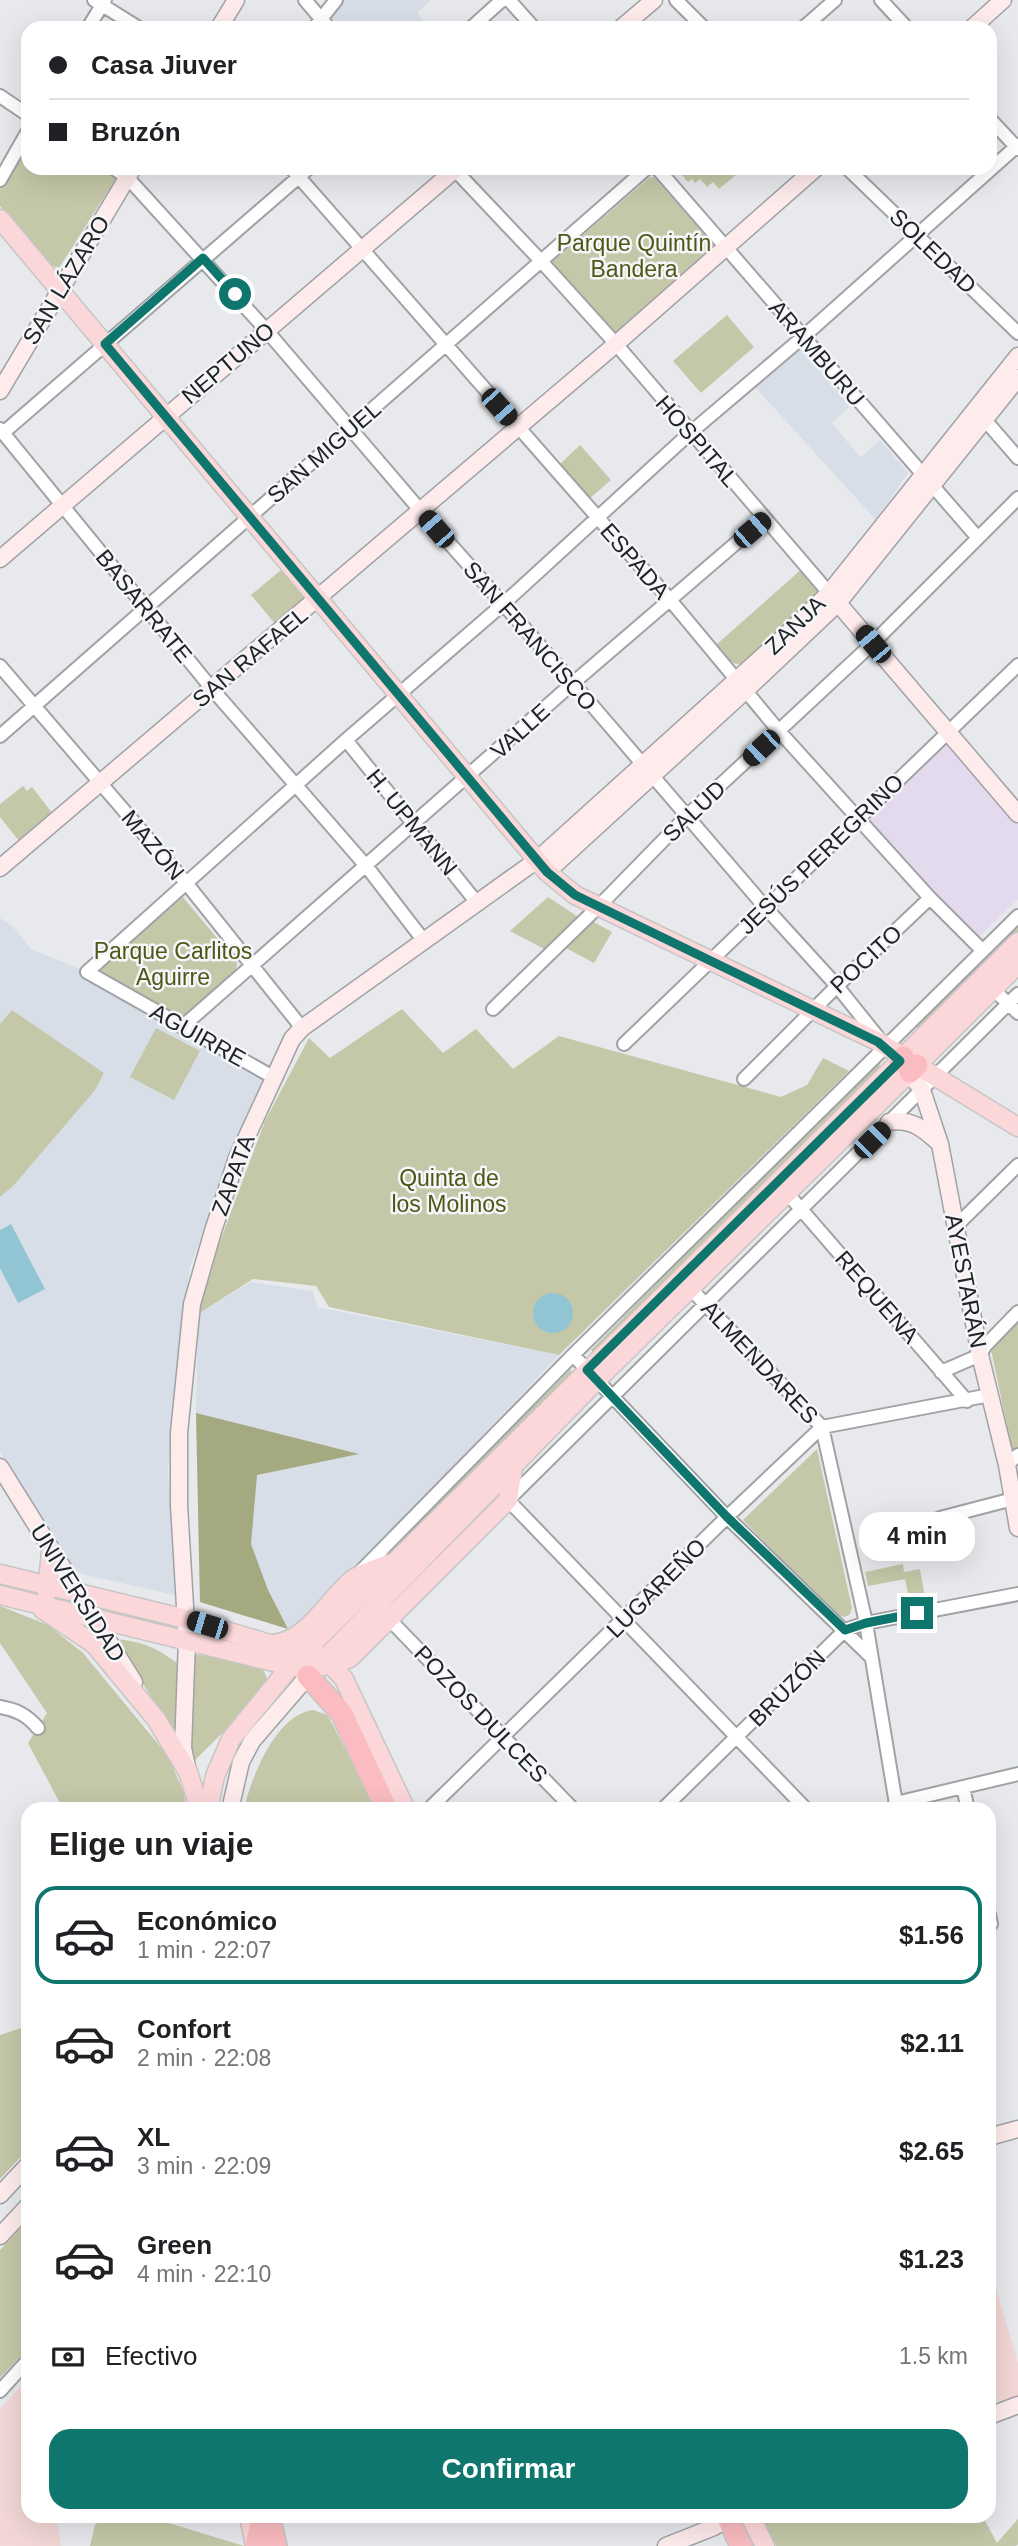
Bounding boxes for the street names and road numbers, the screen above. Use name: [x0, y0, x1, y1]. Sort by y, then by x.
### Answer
street label: SOLEDAD: [884, 203, 982, 299]
street label: SAN LÁZARO: [17, 211, 115, 349]
street label: ARAMBURU: [764, 295, 870, 411]
street label: NEPTUNO: [177, 317, 279, 409]
street label: HOSPITAL: [650, 390, 744, 492]
street label: SAN MIGUEL: [262, 396, 386, 508]
street label: ESPADA: [595, 518, 675, 605]
street label: BASARRATE: [91, 544, 197, 668]
street label: SAN FRANCISCO: [458, 556, 602, 716]
street label: ZANJA: [760, 590, 831, 660]
street label: SAN RAFAEL: [187, 601, 313, 713]
street label: VALLE: [485, 698, 555, 764]
street label: H. UPMANN: [361, 764, 463, 880]
street label: JESÚS PEREGRINO: [733, 769, 909, 939]
street label: SALUD: [657, 775, 731, 847]
street label: MAZÓN: [116, 805, 190, 885]
street label: POCITO: [825, 920, 907, 998]
street label: AGUIRRE: [146, 998, 250, 1072]
street label: ZAPATA: [206, 1130, 260, 1219]
street label: AYESTARÁN: [940, 1212, 992, 1350]
street label: REQUENA: [830, 1246, 925, 1349]
street label: ALMENDARES: [696, 1295, 824, 1429]
street label: UNIVERSIDAD: [25, 1519, 131, 1667]
street label: LUGAREÑO: [601, 1533, 711, 1643]
street label: POZOS DULCES: [409, 1640, 553, 1788]
street label: BRUZÓN: [743, 1644, 831, 1732]

